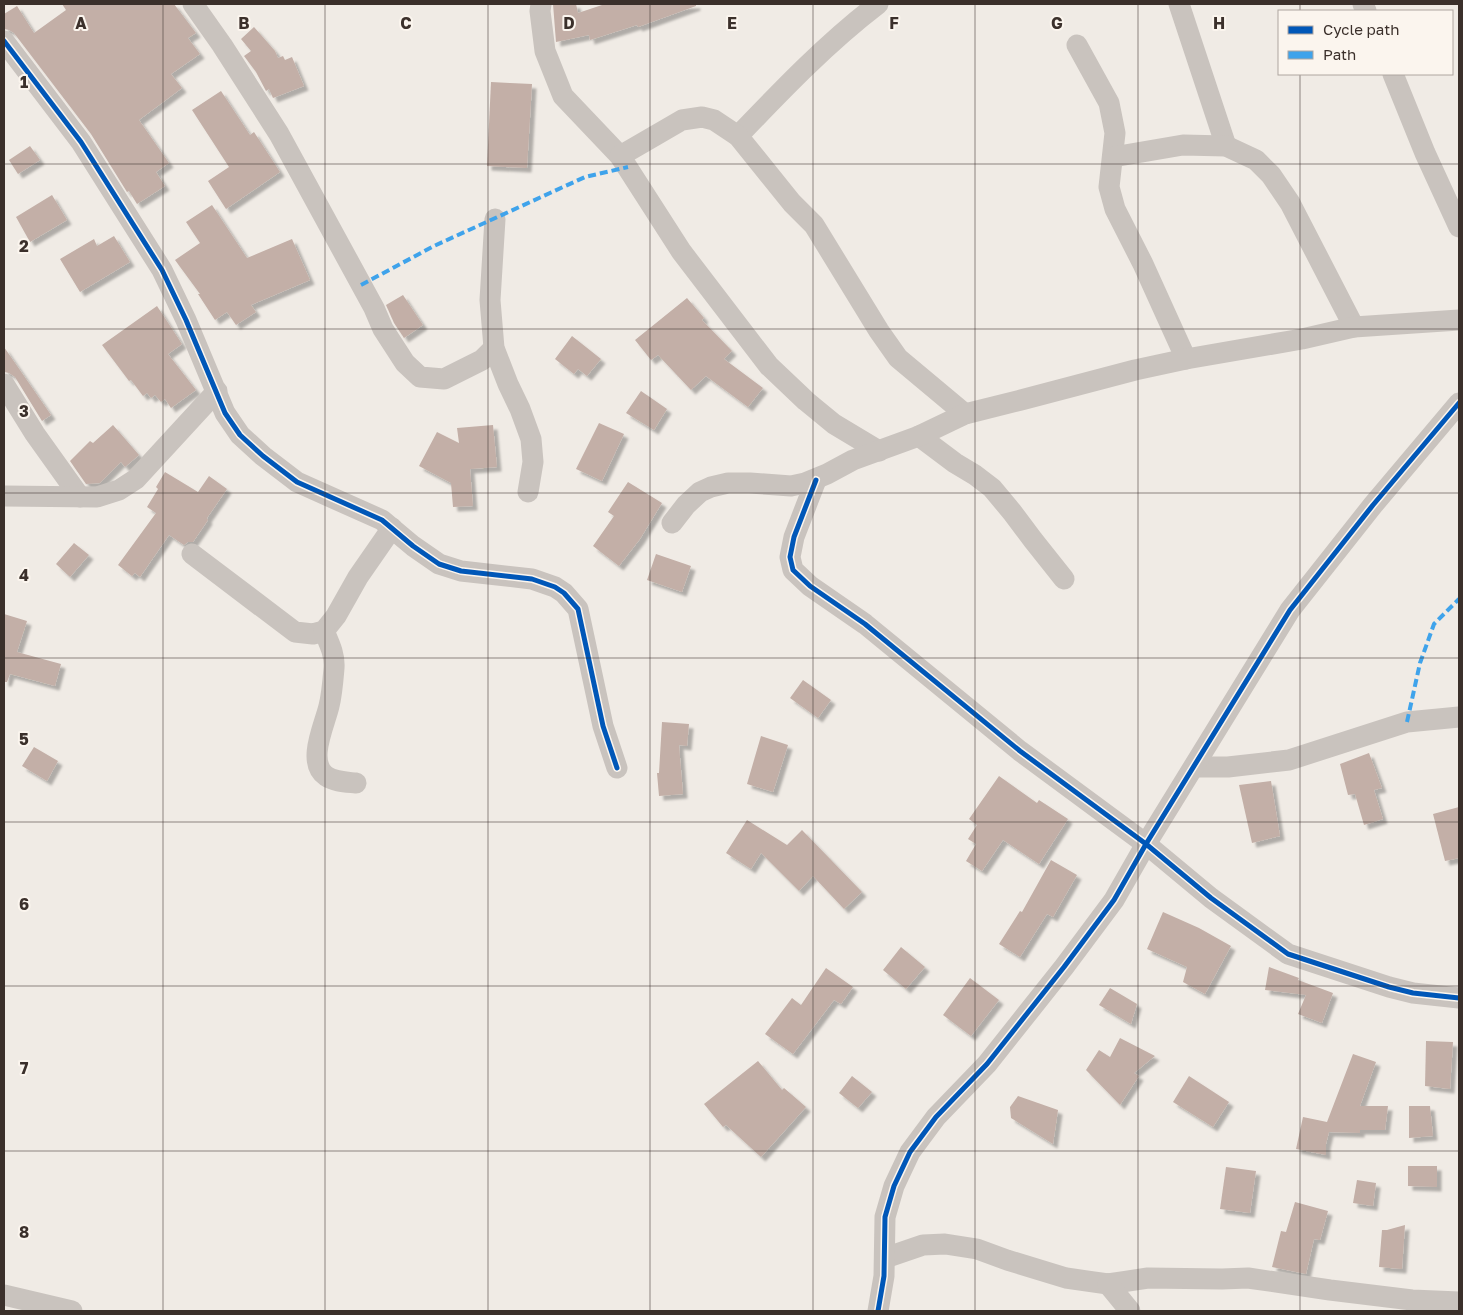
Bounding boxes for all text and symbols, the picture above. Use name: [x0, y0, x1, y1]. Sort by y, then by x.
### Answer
legend: [1278, 10, 1453, 75]
text: A: [75, 13, 87, 33]
text: B: [238, 13, 250, 33]
text: C: [400, 13, 412, 33]
text: D: [563, 13, 575, 33]
text: E: [727, 13, 737, 33]
text: F: [889, 13, 899, 33]
text: G: [1051, 13, 1063, 33]
text: H: [1213, 13, 1225, 33]
text: Cycle path: [1323, 20, 1399, 38]
text: Path: [1323, 45, 1356, 63]
text: 1: [20, 72, 28, 92]
text: 2: [19, 236, 29, 256]
text: 3: [19, 401, 29, 421]
text: 4: [19, 565, 29, 585]
text: 5: [19, 729, 29, 749]
text: 6: [19, 894, 29, 914]
text: 7: [20, 1058, 29, 1078]
text: 8: [19, 1222, 29, 1242]

